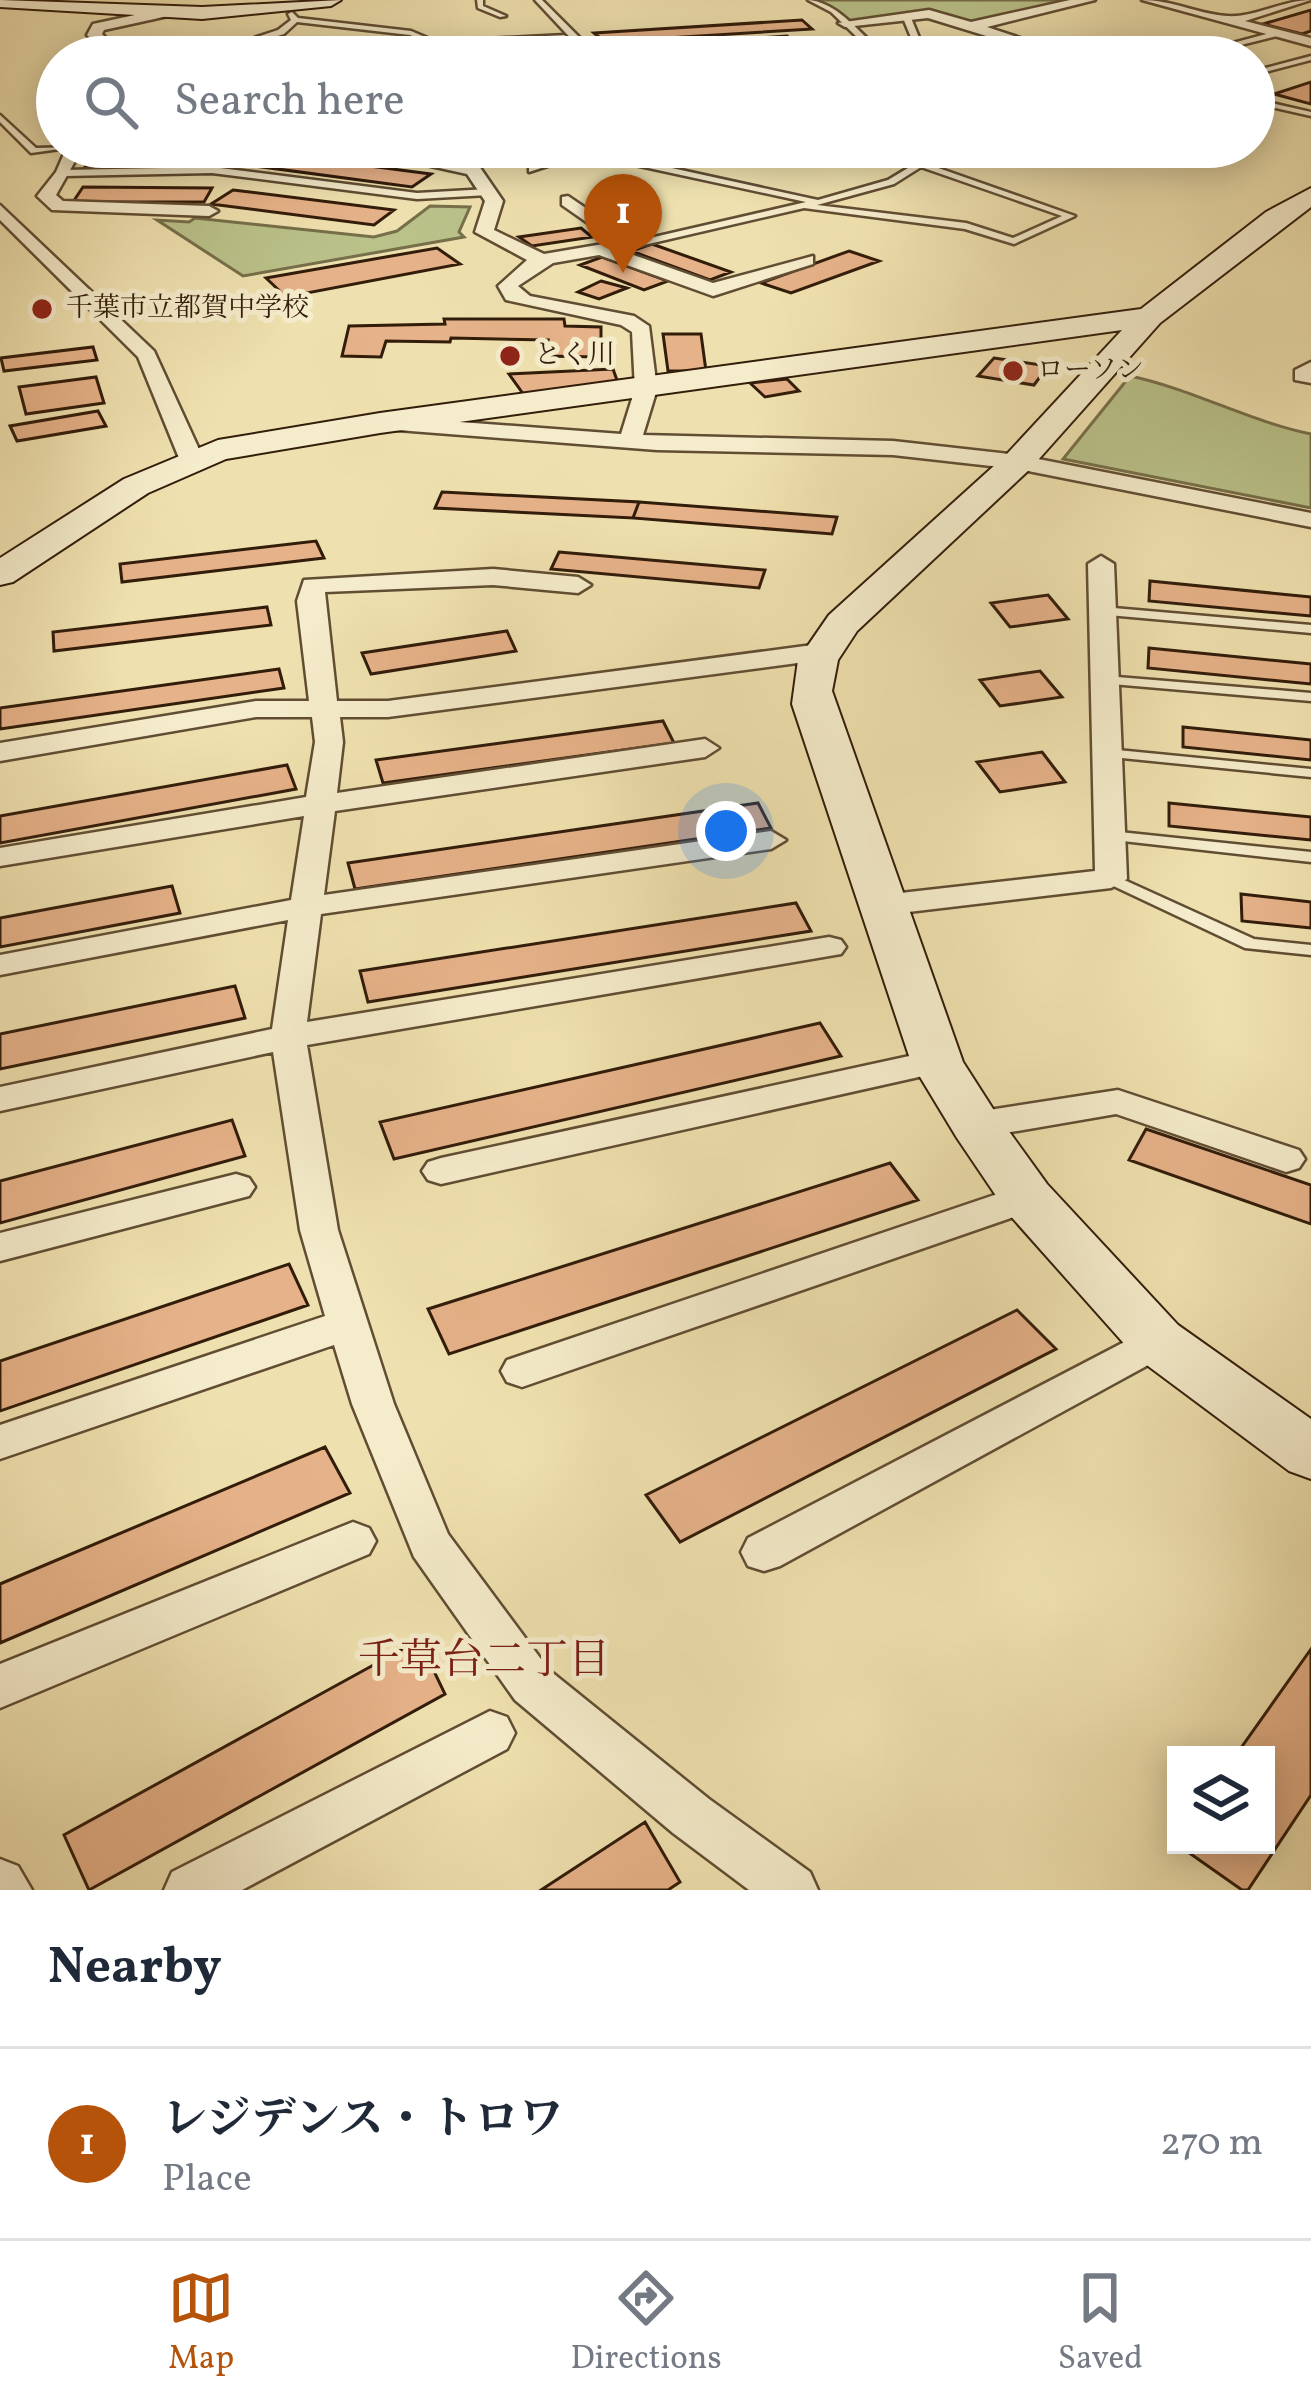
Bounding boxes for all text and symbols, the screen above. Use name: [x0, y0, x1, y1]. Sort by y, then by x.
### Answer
search box: [36, 36, 1275, 168]
icon: search: [78, 69, 144, 135]
text: Search here: [174, 71, 405, 134]
pin: 1: [584, 174, 662, 273]
place label: 千葉市立都賀中学校: [66, 290, 309, 328]
marker: 千葉市立都賀中学校: [29, 296, 55, 322]
place label: とく川: [534, 337, 615, 375]
marker: とく川: [497, 343, 523, 369]
place label: ローソン: [1037, 352, 1144, 390]
marker: ローソン: [1000, 358, 1026, 384]
your location: [696, 801, 756, 861]
district label: 千草台二丁目: [358, 1633, 610, 1692]
map controls: [1167, 1746, 1275, 1854]
button: layers: [1167, 1746, 1275, 1854]
text: Nearby: [48, 1933, 222, 2004]
text: レジデンス・トロワ: [162, 2090, 564, 2153]
text: 1: [79, 2117, 95, 2171]
text: 270 m: [1160, 2117, 1263, 2171]
text: Place: [162, 2153, 252, 2207]
tab: Map: [168, 2265, 234, 2383]
tab: Directions: [570, 2265, 722, 2383]
tab: Saved: [1058, 2265, 1143, 2383]

